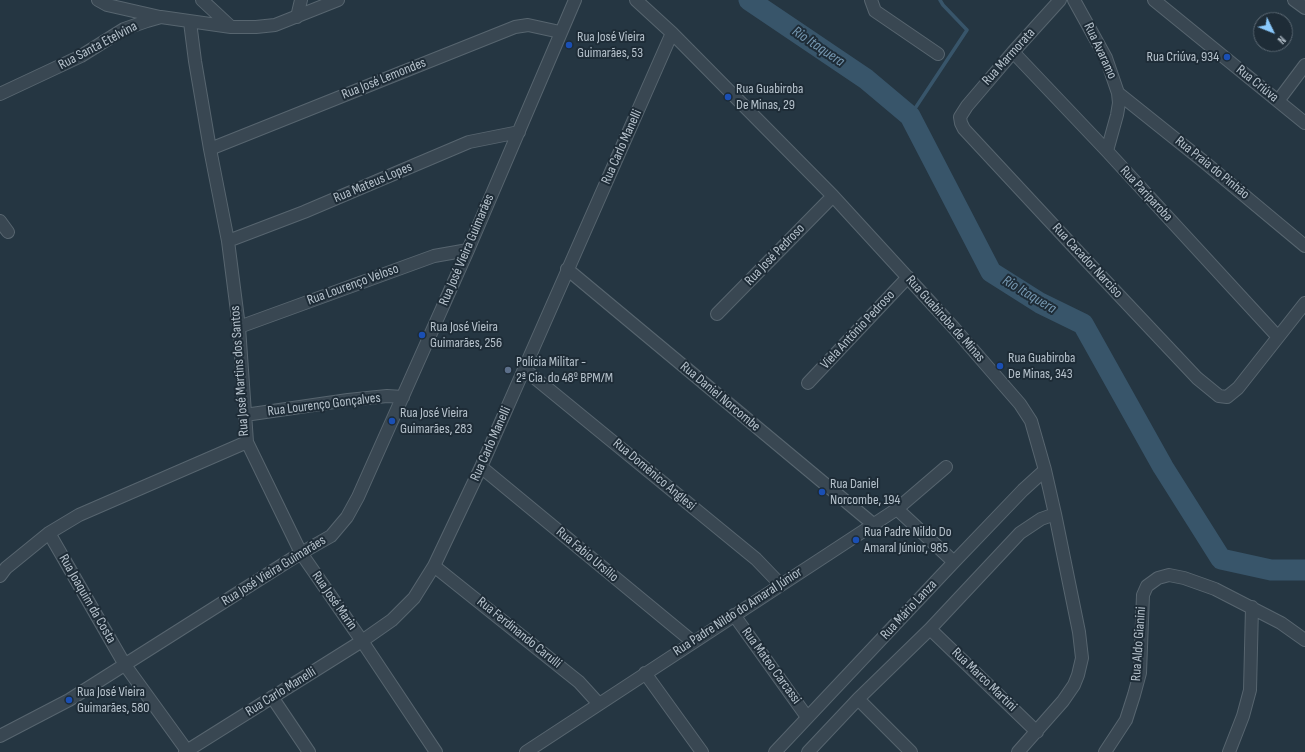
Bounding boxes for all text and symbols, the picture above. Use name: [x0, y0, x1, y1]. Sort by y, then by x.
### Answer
north arrow: [1253, 12, 1293, 52]
street label: Rua Santa Etelvina: [56, 18, 140, 74]
street label: Rua Avaramo: [1080, 20, 1120, 82]
water label: Rio Itaquera: [788, 23, 848, 71]
street label: Rua Marmorata: [979, 25, 1039, 89]
place label: Rua José Vieira Guimarães, 53: [577, 29, 645, 62]
text: N: [1275, 33, 1288, 46]
marker: Rua José Vieira Guimarães, 53: [564, 40, 574, 50]
place label: Rua Criúva, 934: [1146, 49, 1219, 65]
marker: Rua Criúva, 934: [1222, 52, 1232, 62]
street label: Rua José Lemondes: [339, 54, 429, 104]
street label: Rua Criúva: [1232, 62, 1282, 106]
place label: Rua Guabiroba De Minas, 29: [736, 81, 803, 114]
marker: Rua Guabiroba De Minas, 29: [723, 92, 733, 102]
street label: Rua Carlo Manelli: [598, 107, 646, 187]
street label: Rua Praia do Pinhão: [1171, 133, 1253, 203]
street label: Rua Mateus Lopes: [331, 159, 415, 207]
street label: Rua Pariparoba: [1116, 163, 1176, 225]
street label: Rua José Vieira Guimarães: [436, 192, 498, 308]
street label: Rua Cacador Narciso: [1048, 220, 1126, 302]
street label: Rua José Pedroso: [741, 221, 809, 289]
street label: Rua Lourenço Veloso: [305, 261, 401, 309]
street label: Rua Guabiroba de Minas: [902, 272, 988, 366]
water label: Rio Itaquera: [999, 272, 1059, 318]
street label: Viela Antônio Pedroso: [817, 287, 899, 373]
street label: Rua José Martins dos Santos: [227, 305, 253, 437]
place label: Rua José Vieira Guimarães, 256: [430, 319, 502, 352]
marker: Rua José Vieira Guimarães, 256: [417, 330, 427, 340]
place label: Rua Guabiroba De Minas, 343: [1008, 350, 1075, 382]
place label: Polícia Militar - 2ª Cia. do 48º BPM/M: [516, 354, 613, 386]
street label: Rua Daniel Norcombe: [676, 359, 764, 435]
marker: Rua Guabiroba De Minas, 343: [995, 361, 1005, 371]
marker: Polícia Militar - 2ª Cia. do 48º BPM/M: [503, 365, 513, 375]
street label: Rua Lourenço Gonçalves: [266, 390, 382, 420]
street label: Rua Carlo Manelli: [467, 404, 515, 484]
place label: Rua José Vieira Guimarães, 283: [400, 405, 472, 438]
marker: Rua José Vieira Guimarães, 283: [387, 416, 397, 426]
street label: Rua Domênico Anglesi: [609, 435, 699, 515]
place label: Rua Daniel Norcombe, 194: [830, 476, 900, 508]
marker: Rua Daniel Norcombe, 194: [817, 487, 827, 497]
street label: Rua Fabio Ursílio: [552, 524, 622, 586]
place label: Rua Padre Nildo Do Amaral Júnior, 985: [864, 524, 951, 556]
street label: Rua José Vieira Guimarães: [219, 532, 329, 610]
marker: Rua Padre Nildo Do Amaral Júnior, 985: [851, 535, 861, 545]
street label: Rua Joaquim da Costa: [55, 551, 119, 647]
street label: Rua Padre Nildo do Amaral Júnior: [670, 564, 806, 660]
street label: Rua José Marin: [308, 568, 360, 634]
street label: Rua Mário Lanza: [877, 577, 941, 643]
street label: Rua Ferdinando Carulli: [473, 594, 565, 672]
street label: Rua Aldo Gianini: [1128, 606, 1150, 682]
street label: Rua Mateo Carcassi: [738, 624, 804, 708]
street label: Rua Marco Martini: [948, 645, 1020, 715]
street label: Rua Carlo Manelli: [243, 664, 319, 720]
place label: Rua José Vieira Guimarães, 580: [77, 684, 150, 716]
marker: Rua José Vieira Guimarães, 580: [64, 695, 74, 705]

